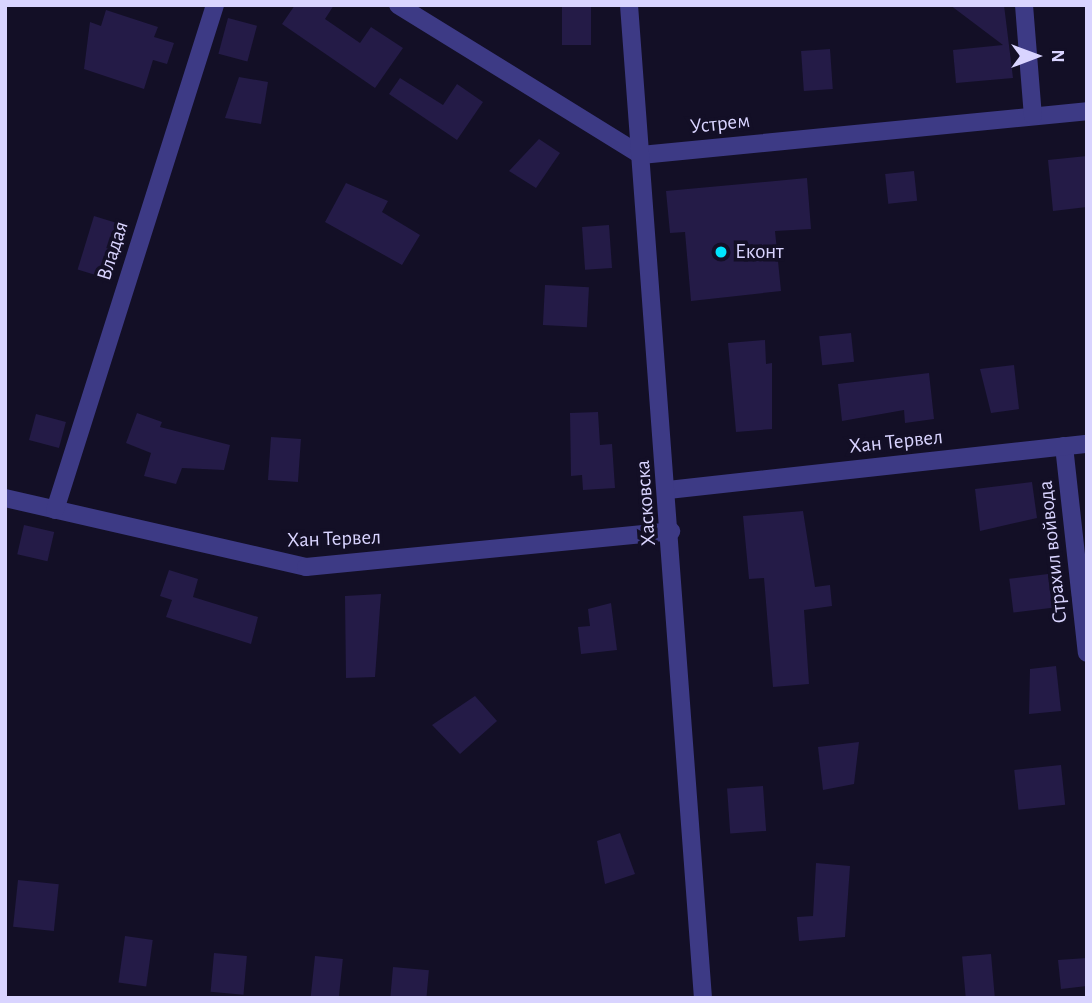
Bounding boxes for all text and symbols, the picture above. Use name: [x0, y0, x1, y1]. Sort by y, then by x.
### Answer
north arrow: [1001, 21, 1071, 91]
text: N: [1048, 49, 1067, 63]
street label: Устрем: [689, 108, 751, 140]
street label: Владая: [92, 218, 134, 284]
place label: Еконт: [735, 239, 784, 265]
marker: Еконт: [713, 244, 729, 260]
street label: Хан Тервел: [848, 425, 944, 459]
street label: Хасковска: [630, 459, 662, 547]
street label: Страхил войвода: [1033, 479, 1073, 625]
street label: Хан Тервел: [287, 525, 381, 553]

